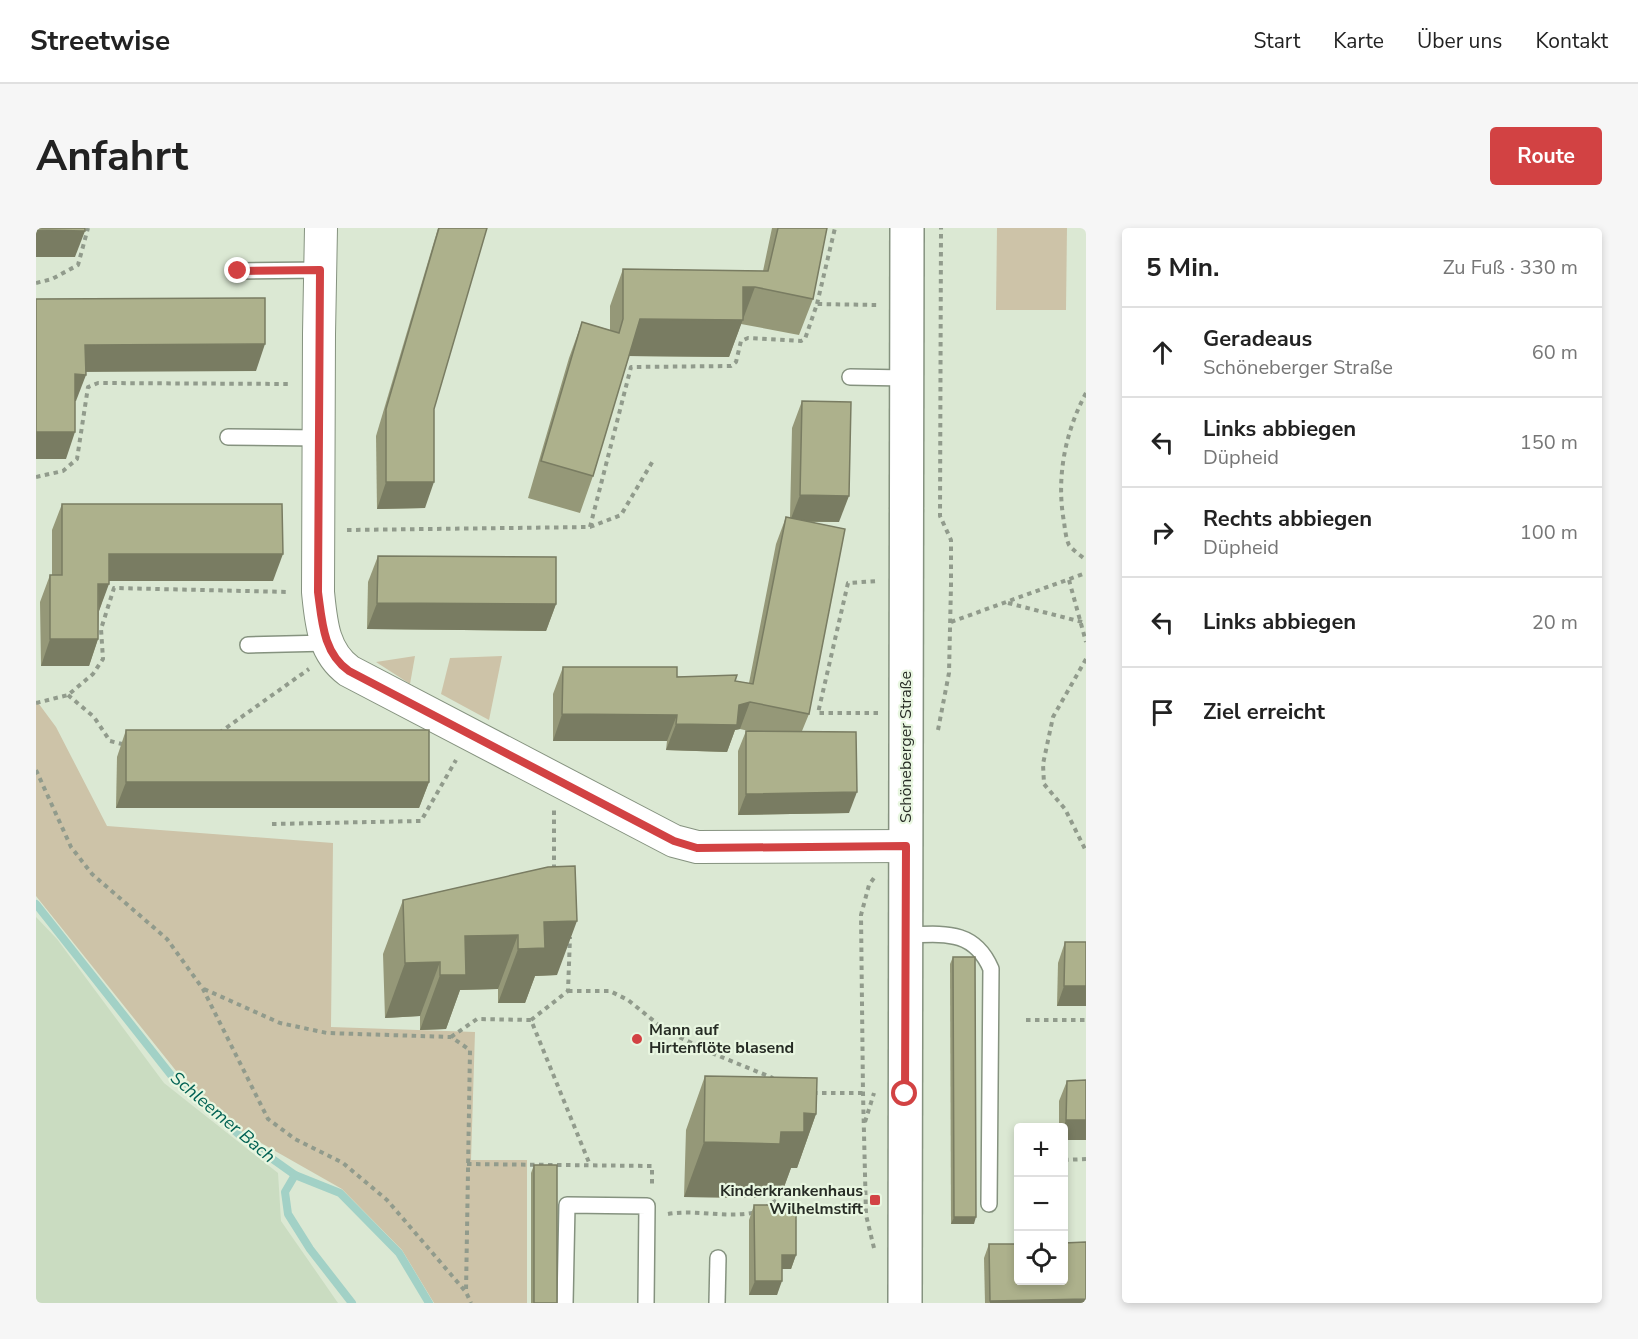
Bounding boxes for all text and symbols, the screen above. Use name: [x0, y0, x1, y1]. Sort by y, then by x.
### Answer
text: Streetwise: [30, 22, 170, 60]
text: Start: [1253, 27, 1300, 55]
text: Karte: [1333, 27, 1384, 55]
text: Über uns: [1417, 27, 1502, 55]
text: Kontakt: [1535, 27, 1608, 55]
button: Route: [1490, 127, 1602, 185]
text: Anfahrt: [36, 128, 188, 185]
text: 5 Min.: [1146, 250, 1219, 285]
text: Zu Fuß · 330 m: [1443, 254, 1578, 281]
route end: [224, 257, 250, 283]
text: Geradeaus: [1203, 324, 1312, 354]
icon: ahead: [1146, 336, 1179, 369]
text: 60 m: [1532, 339, 1578, 366]
text: Schöneberger Straße: [1203, 354, 1393, 381]
text: Links abbiegen: [1203, 414, 1356, 444]
icon: left: [1146, 426, 1179, 459]
text: 150 m: [1520, 429, 1578, 456]
text: Düpheid: [1203, 444, 1279, 471]
text: Rechts abbiegen: [1203, 504, 1372, 534]
icon: right: [1146, 516, 1179, 549]
text: 100 m: [1520, 519, 1578, 546]
text: Düpheid: [1203, 534, 1279, 561]
icon: left: [1146, 606, 1179, 639]
text: Links abbiegen: [1203, 607, 1356, 637]
text: 20 m: [1532, 609, 1578, 636]
street label: Schöneberger Straße: [895, 671, 917, 823]
icon: arrive: [1146, 696, 1179, 729]
text: Ziel erreicht: [1203, 697, 1325, 727]
place label: Mann auf Hirtenflöte blasend: [649, 1019, 794, 1059]
marker: Mann auf Hirtenflöte blasend: [630, 1032, 644, 1046]
water label: Schleemer Bach: [165, 1066, 281, 1168]
route start: [891, 1080, 917, 1106]
map controls: [1014, 1123, 1068, 1285]
button: +: [1014, 1123, 1068, 1177]
button: −: [1014, 1177, 1068, 1231]
place label: Kinderkrankenhaus Wilhelmstift: [720, 1180, 864, 1220]
marker: Kinderkrankenhaus Wilhelmstift: [868, 1193, 882, 1207]
button: locate: [1014, 1231, 1068, 1285]

